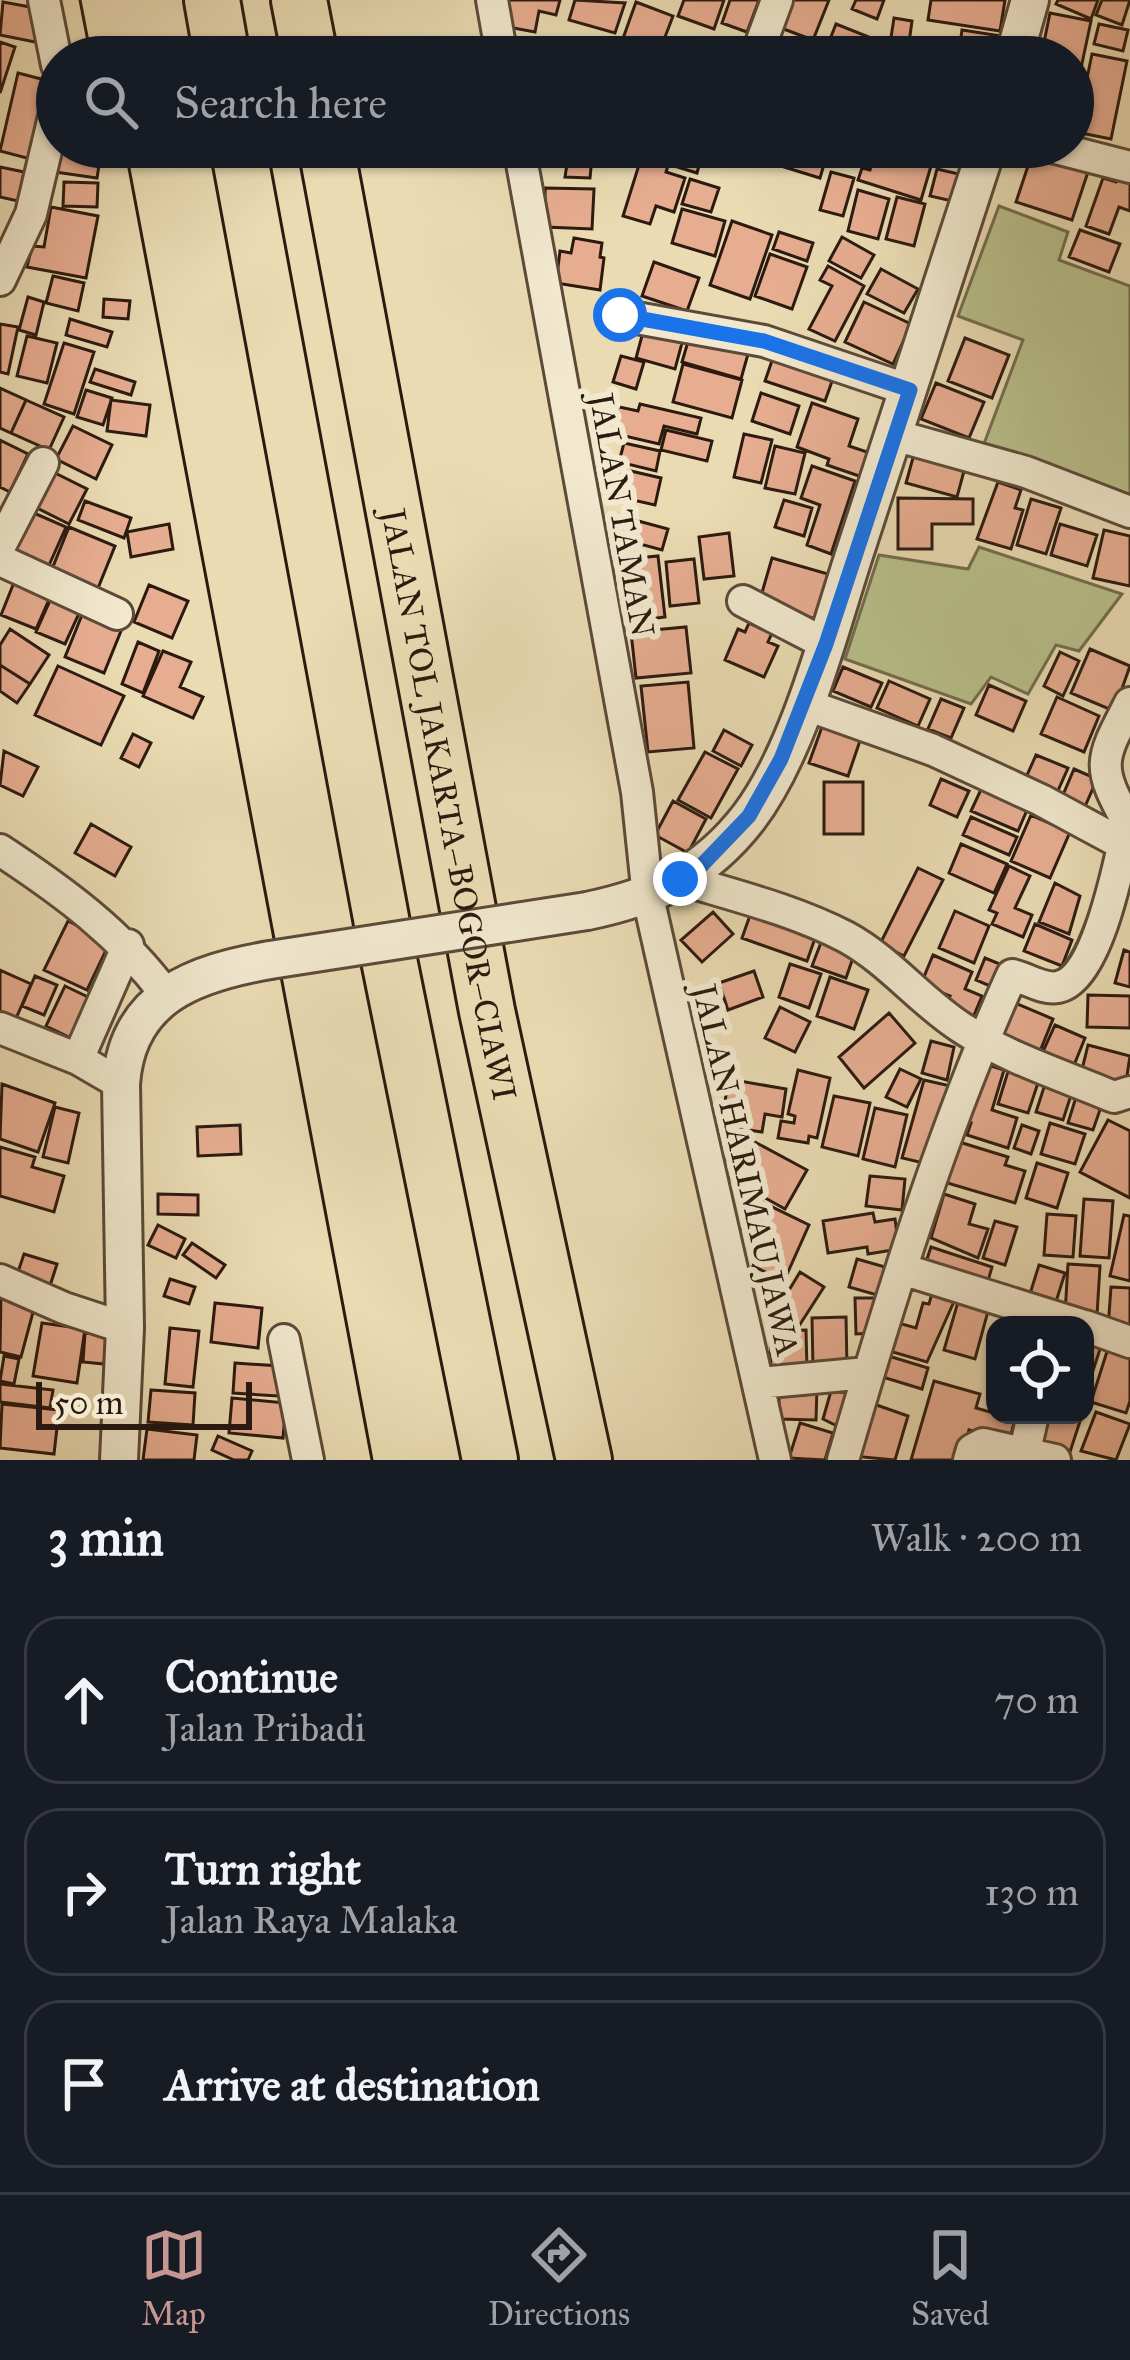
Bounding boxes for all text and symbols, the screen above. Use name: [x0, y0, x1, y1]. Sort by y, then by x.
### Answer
search box: [36, 36, 1094, 168]
icon: search: [78, 69, 144, 135]
text: Search here: [174, 75, 387, 130]
route start: [593, 288, 647, 342]
street label: JALAN TAMAN: [579, 387, 663, 640]
street label: JALAN TOL JAKARTA–BOGOR–CIAWI: [371, 503, 525, 1104]
route end: [653, 852, 707, 906]
street label: JALAN HARIMAU JAWA: [682, 978, 808, 1360]
map controls: [986, 1316, 1094, 1424]
button: locate: [986, 1316, 1094, 1424]
scale bar: [36, 1376, 252, 1429]
text: 50 m: [54, 1383, 123, 1423]
text: 3 min: [48, 1507, 164, 1569]
text: Walk · 200 m: [871, 1514, 1082, 1562]
text: Continue: [165, 1649, 338, 1704]
icon: ahead: [51, 1667, 117, 1733]
text: 70 m: [994, 1676, 1079, 1724]
text: Jalan Pribadi: [165, 1704, 366, 1752]
text: Turn right: [165, 1841, 361, 1896]
icon: right: [51, 1859, 117, 1925]
text: 130 m: [984, 1868, 1079, 1916]
text: Jalan Raya Malaka: [165, 1896, 458, 1944]
icon: arrive: [51, 2051, 117, 2117]
text: Arrive at destination: [165, 2057, 540, 2112]
tab: Map: [141, 2222, 207, 2334]
tab: Directions: [488, 2222, 630, 2334]
tab: Saved: [911, 2222, 989, 2334]

